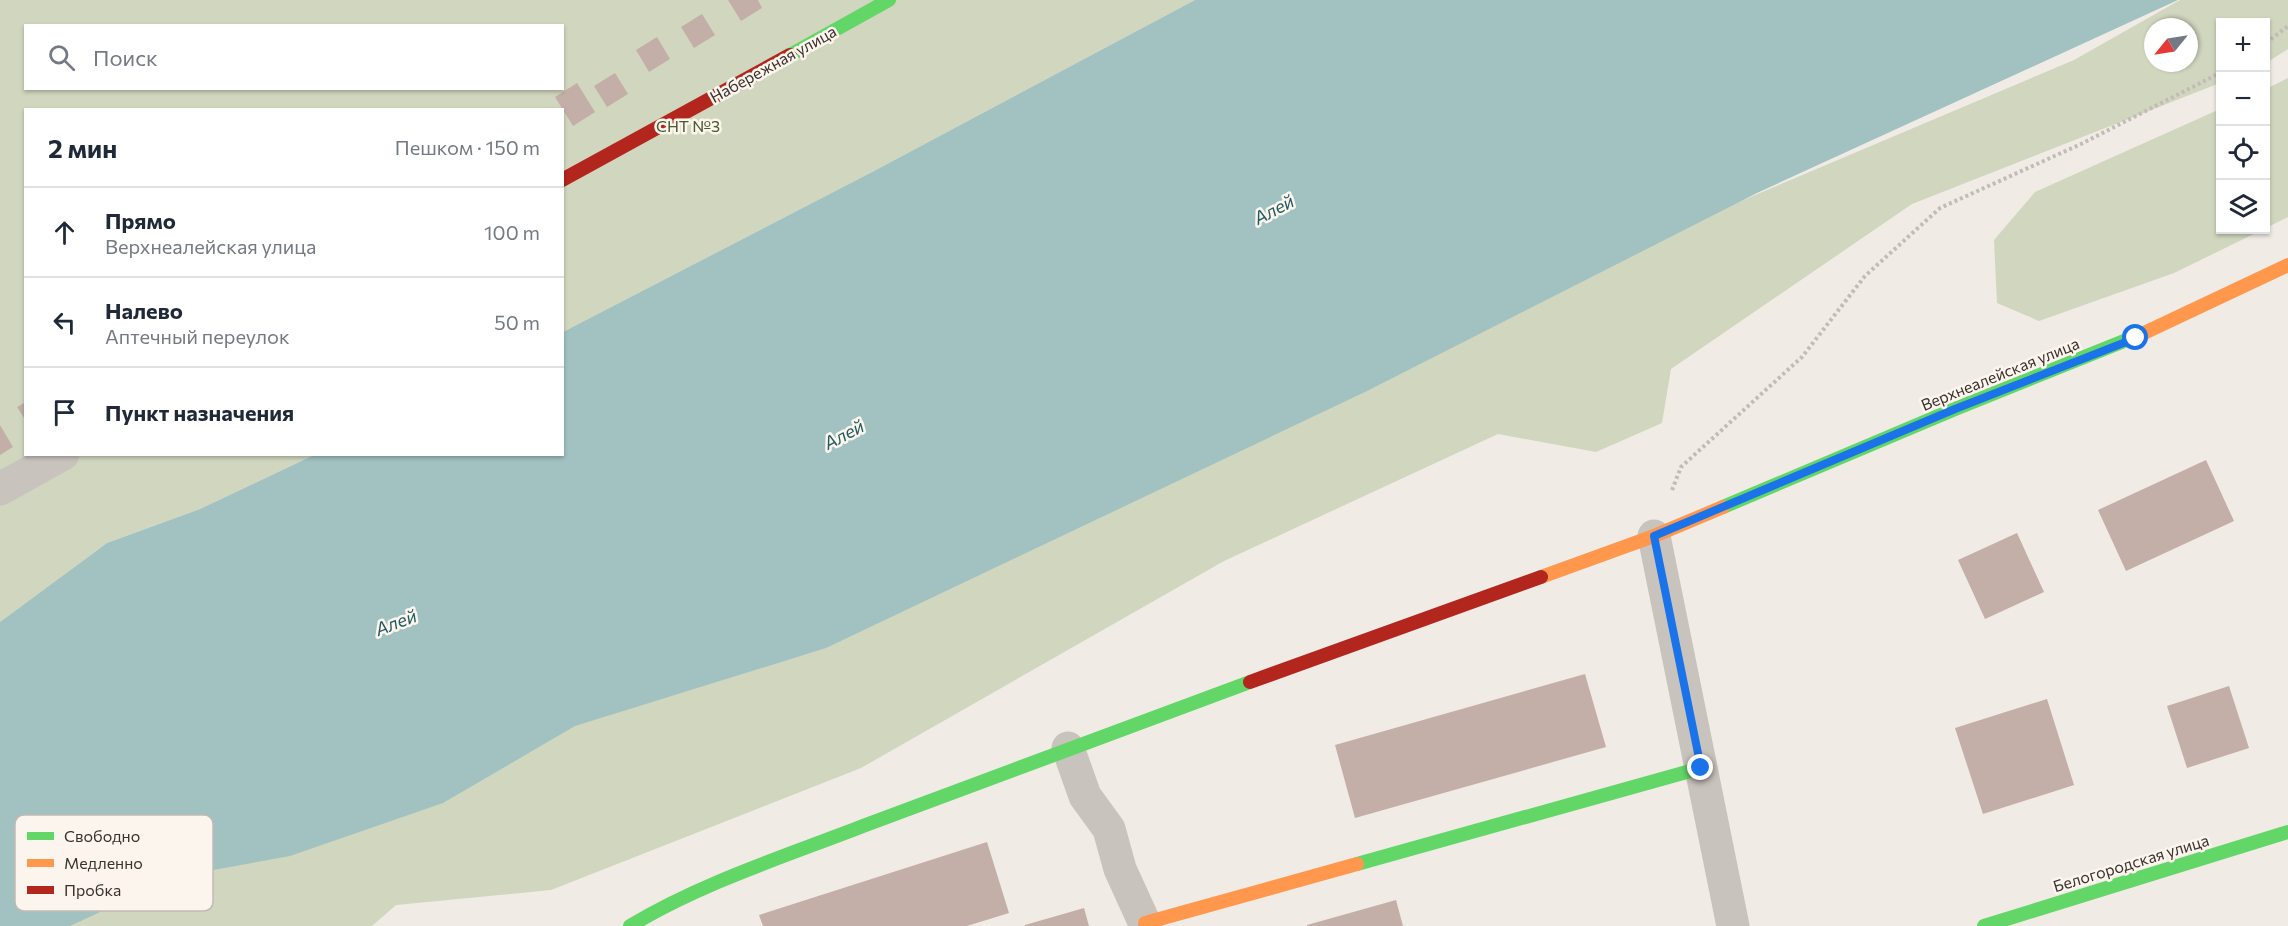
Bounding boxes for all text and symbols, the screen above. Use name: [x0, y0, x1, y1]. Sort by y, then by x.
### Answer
north arrow: [2144, 18, 2198, 72]
map controls: [2216, 18, 2270, 234]
button: +: [2216, 18, 2270, 72]
street label: Набережная улица: [706, 21, 839, 106]
search box: [24, 24, 564, 90]
icon: search: [45, 41, 78, 74]
text: Поиск: [93, 44, 158, 71]
button: −: [2216, 72, 2270, 126]
park label: СНТ №3: [656, 116, 720, 135]
button: locate: [2216, 126, 2270, 180]
text: 2 мин: [48, 132, 117, 163]
text: Пешком · 150 m: [395, 135, 540, 159]
button: layers: [2216, 180, 2270, 234]
water label: Алей: [1249, 189, 1298, 229]
text: Прямо: [105, 207, 176, 234]
icon: ahead: [48, 216, 81, 249]
text: 100 m: [484, 220, 540, 244]
text: Верхнеалейская улица: [105, 234, 316, 258]
text: Налево: [105, 297, 183, 324]
icon: left: [48, 306, 81, 339]
text: 50 m: [494, 310, 540, 334]
text: Аптечный переулок: [105, 324, 290, 348]
route start: [2122, 324, 2148, 350]
street label: Верхнеалейская улица: [1918, 333, 2082, 414]
icon: arrive: [48, 396, 81, 429]
text: Пункт назначения: [105, 399, 294, 426]
water label: Алей: [819, 414, 868, 454]
water label: Алей: [371, 604, 420, 640]
route end: [1687, 754, 1713, 780]
legend: [15, 815, 213, 911]
text: Свободно: [64, 826, 140, 845]
street label: Белогородская улица: [2051, 830, 2211, 895]
text: Медленно: [64, 853, 143, 872]
text: Пробка: [64, 880, 121, 899]

